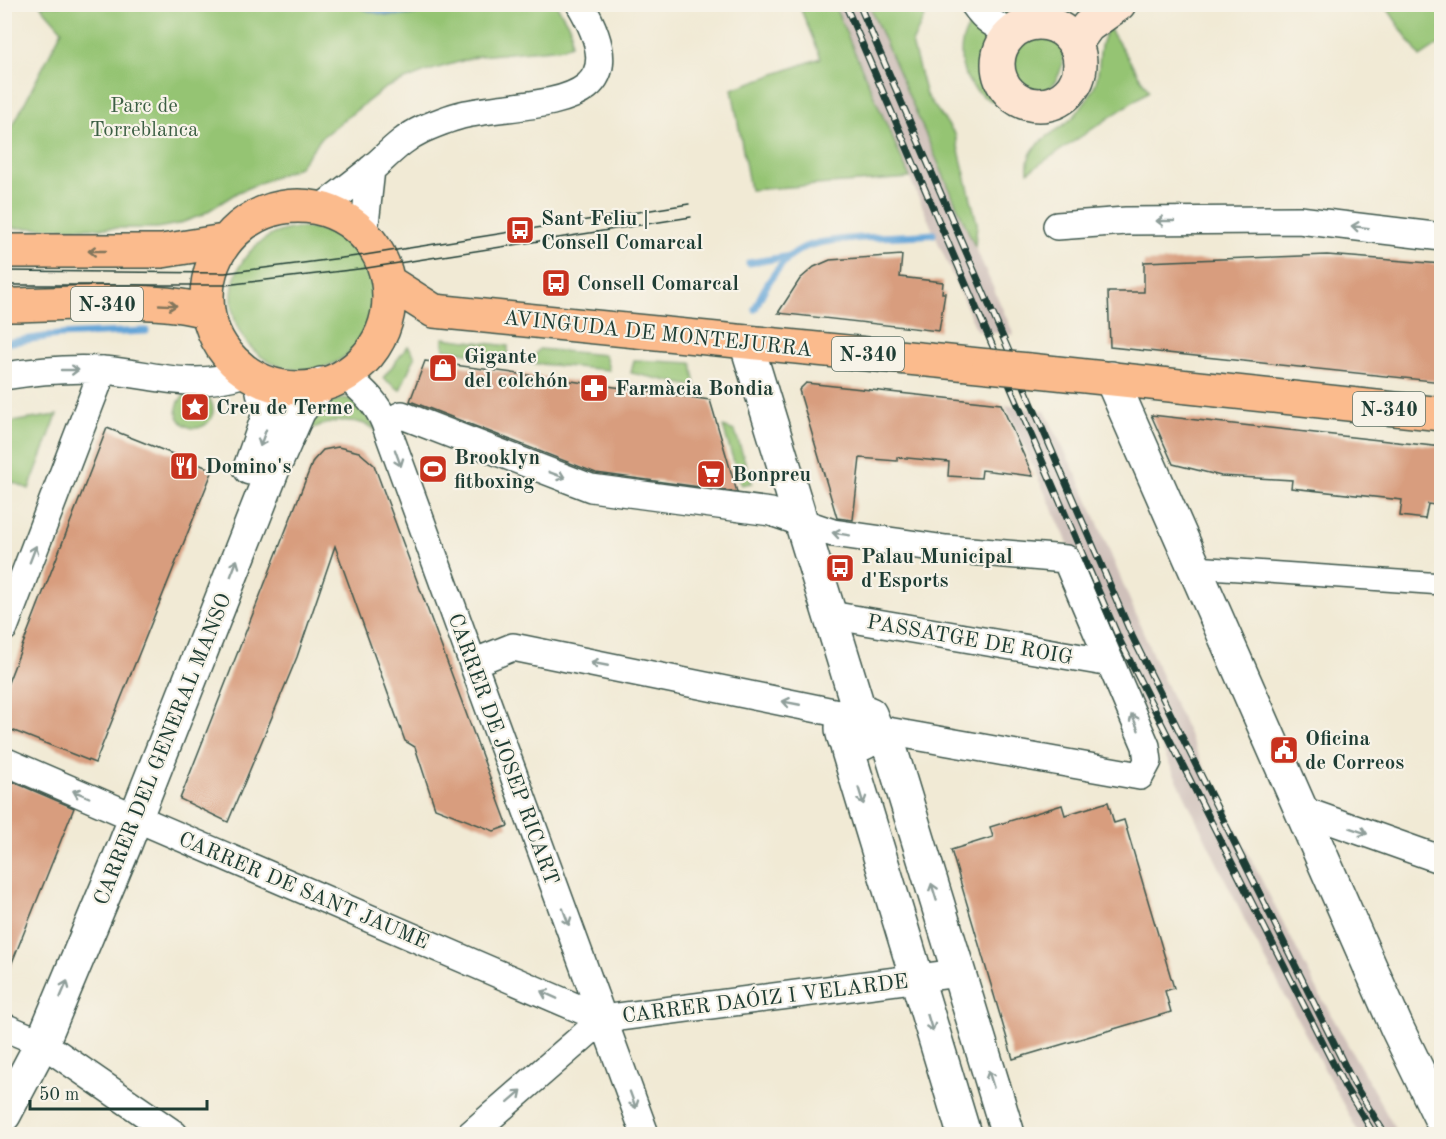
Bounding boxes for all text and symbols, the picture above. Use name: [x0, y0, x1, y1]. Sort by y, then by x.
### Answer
park label: Parc de Torreblanca: [90, 96, 198, 141]
place label: Sant Feliu | Consell Comarcal: [541, 209, 703, 254]
bus stop icon: Sant Feliu | Consell Comarcal: [504, 214, 536, 246]
one-way arrow: [1156, 215, 1176, 227]
one-way arrow: [1351, 222, 1370, 233]
one-way arrow: [87, 245, 107, 257]
bus stop icon: Consell Comarcal: [540, 267, 572, 299]
place label: Consell Comarcal: [577, 274, 739, 295]
road number: N-340: [71, 287, 143, 321]
one-way arrow: [157, 300, 177, 311]
street label: AVINGUDA DE MONTEJURRA: [502, 308, 813, 361]
road number: N-340: [832, 337, 904, 371]
place label: Gigante del colchón: [464, 347, 568, 392]
shop icon: Gigante del colchón: [427, 352, 459, 384]
one-way arrow: [59, 364, 79, 376]
pharmacy icon: Farmàcia Bondia: [578, 372, 610, 404]
place label: Farmàcia Bondia: [615, 379, 774, 400]
place icon: Creu de Terme: [179, 391, 211, 423]
road number: N-340: [1353, 392, 1425, 426]
place label: Creu de Terme: [216, 398, 353, 419]
one-way arrow: [256, 428, 267, 446]
one-way arrow: [394, 448, 405, 467]
place label: Brooklyn fitboxing: [454, 448, 540, 493]
restaurant icon: Domino's: [168, 450, 200, 482]
sports icon: Brooklyn fitboxing: [417, 453, 449, 485]
place label: Domino's: [205, 457, 291, 478]
supermarket icon: Bonpreu: [695, 458, 727, 490]
place label: Bonpreu: [732, 465, 811, 486]
one-way arrow: [548, 470, 566, 481]
one-way arrow: [832, 529, 852, 540]
one-way arrow: [28, 545, 39, 564]
place label: Palau Municipal d'Esports: [861, 547, 1013, 592]
bus stop icon: Palau Municipal d'Esports: [824, 552, 856, 584]
one-way arrow: [229, 559, 240, 578]
street label: CARRER DEL GENERAL MANSO: [91, 591, 236, 908]
street label: CARRER DE JOSEP RICART: [444, 611, 562, 888]
street label: PASSATGE DE ROIG: [865, 612, 1074, 669]
one-way arrow: [590, 658, 610, 669]
one-way arrow: [781, 697, 801, 708]
one-way arrow: [1129, 713, 1141, 731]
place label: Oficina de Correos: [1305, 729, 1404, 774]
public building icon: Oficina de Correos: [1268, 734, 1300, 766]
one-way arrow: [856, 786, 867, 805]
one-way arrow: [73, 788, 91, 800]
one-way arrow: [1349, 826, 1368, 837]
street label: CARRER DE SANT JAUME: [175, 829, 432, 954]
one-way arrow: [928, 883, 939, 902]
one-way arrow: [561, 907, 572, 926]
street label: CARRER DAÓIZ I VELARDE: [620, 967, 909, 1027]
one-way arrow: [59, 981, 70, 999]
one-way arrow: [541, 989, 559, 1000]
one-way arrow: [925, 1013, 936, 1032]
one-way arrow: [984, 1069, 995, 1088]
scale bar: [30, 1073, 207, 1111]
text: 50 m: [39, 1086, 79, 1104]
one-way arrow: [507, 1089, 522, 1103]
one-way arrow: [628, 1090, 639, 1109]

